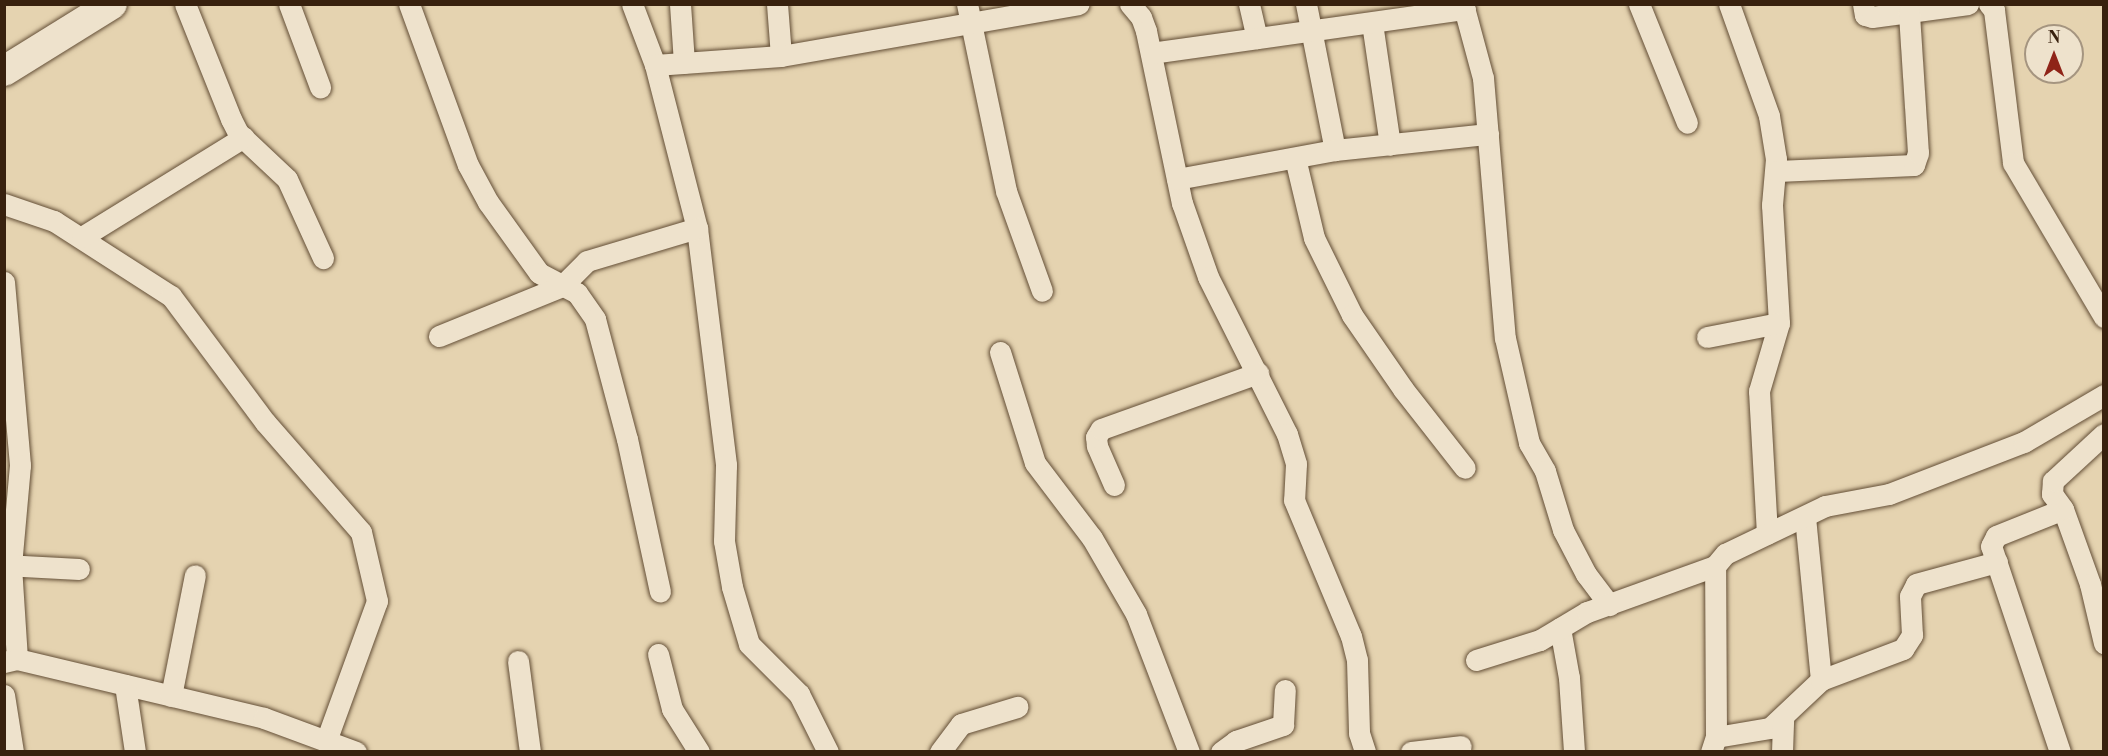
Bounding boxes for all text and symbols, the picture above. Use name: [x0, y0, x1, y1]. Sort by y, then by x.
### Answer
north arrow: [2024, 24, 2084, 84]
text: N: [2048, 28, 2060, 48]

